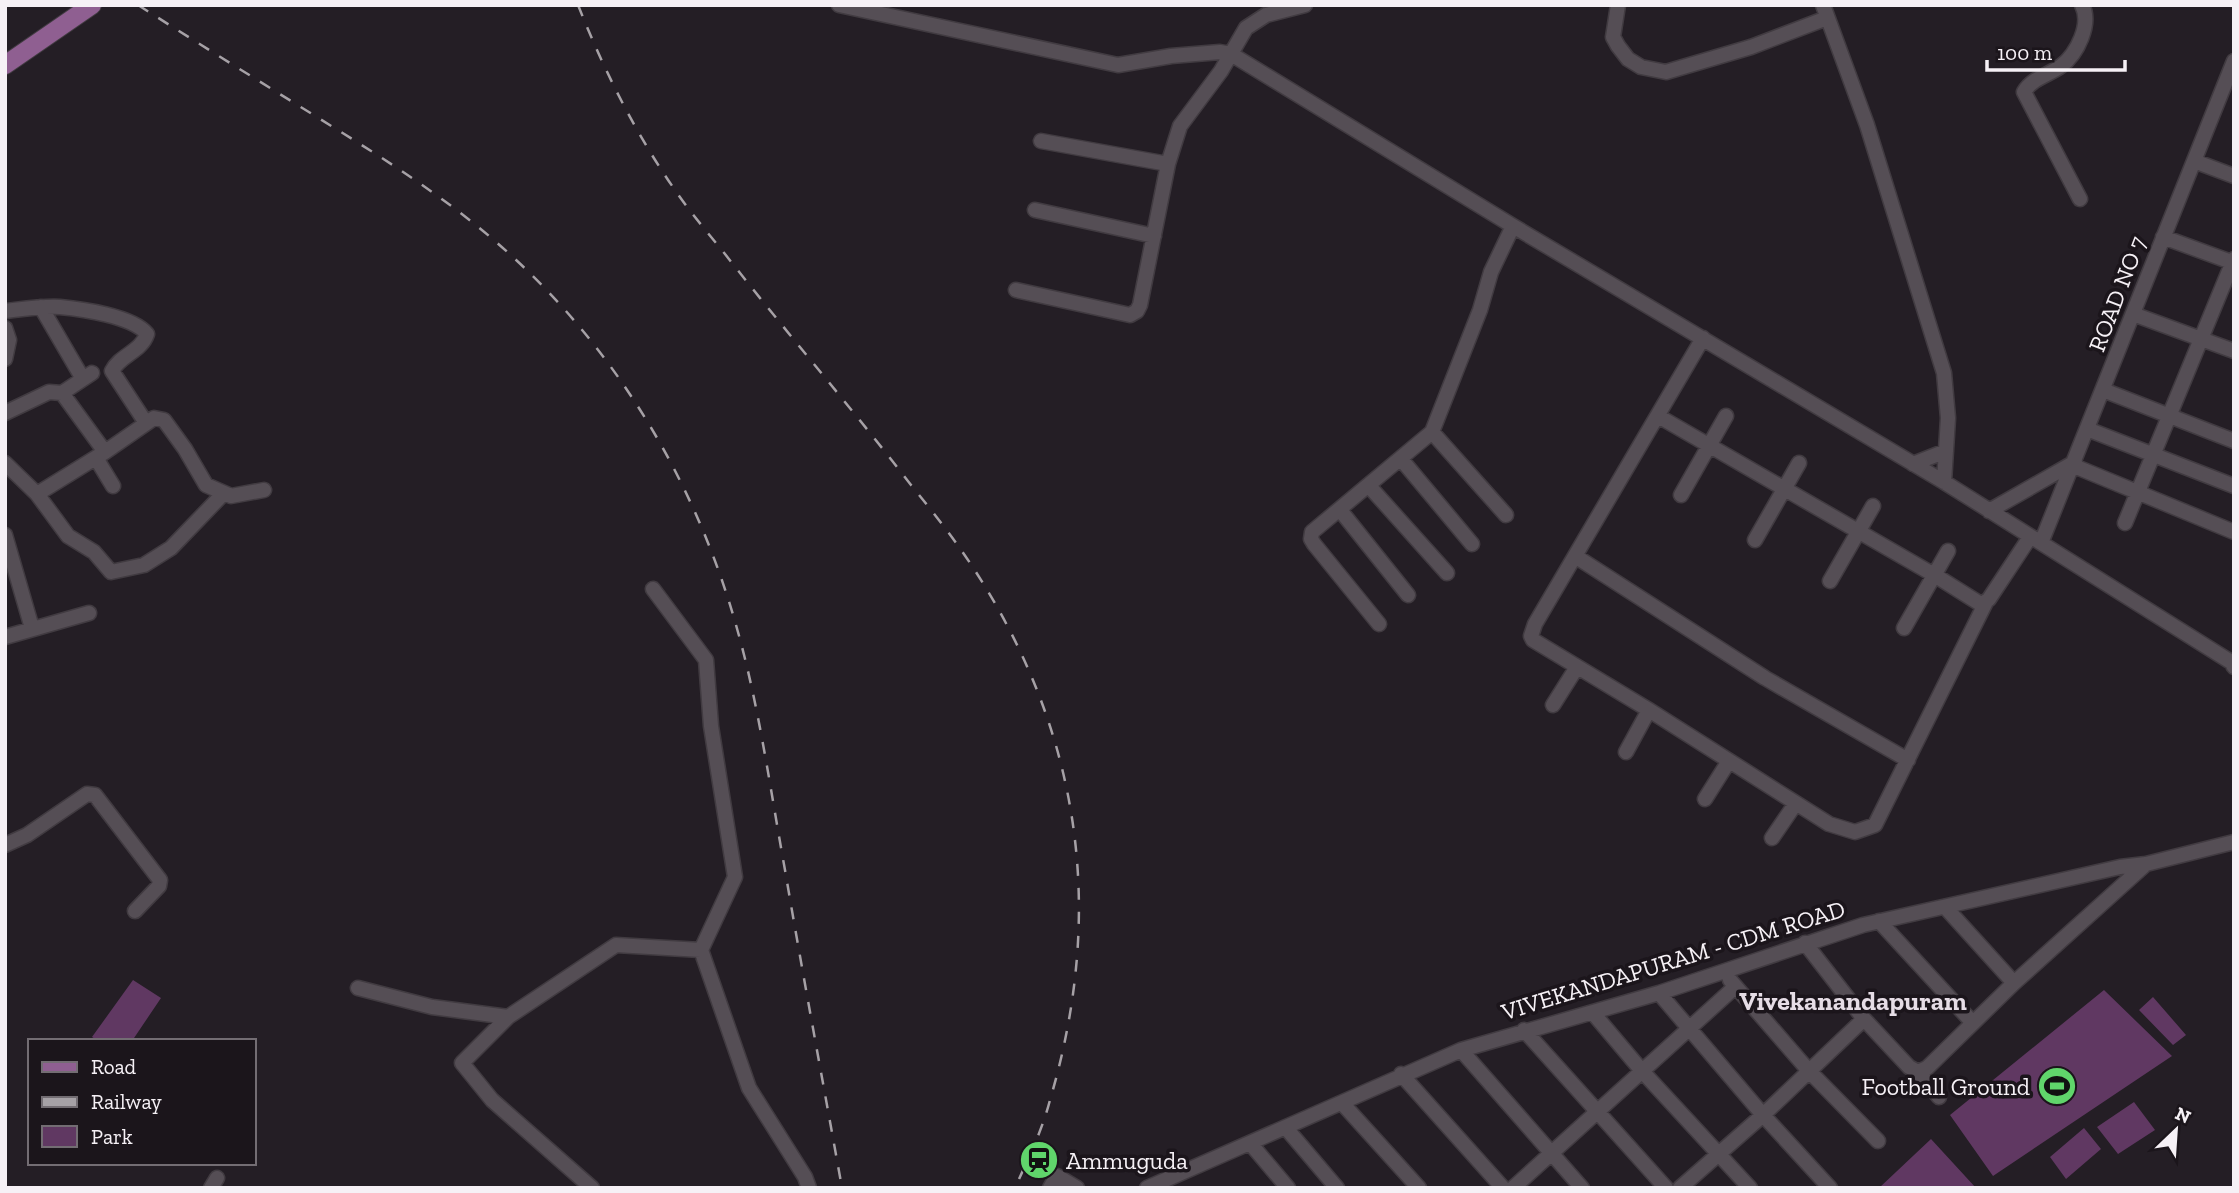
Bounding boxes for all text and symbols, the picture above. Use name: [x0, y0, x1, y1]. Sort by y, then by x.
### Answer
scale bar: [1987, 28, 2125, 72]
text: 100 m: [1997, 40, 2052, 65]
street label: ROAD NO 7: [2082, 232, 2152, 356]
street label: VIVEKANDAPURAM - CDM ROAD: [1497, 894, 1848, 1026]
district label: Vivekanandapuram: [1739, 985, 1967, 1017]
legend: [28, 1039, 256, 1165]
text: Road: [91, 1054, 137, 1079]
sports icon: Football Ground: [2036, 1065, 2078, 1107]
place label: Football Ground: [1862, 1072, 2030, 1101]
text: Railway: [91, 1089, 162, 1114]
north arrow: [2141, 1095, 2211, 1165]
text: N: [2172, 1102, 2194, 1129]
text: Park: [91, 1124, 133, 1149]
station icon: Ammuguda: [1018, 1139, 1060, 1181]
place label: Ammuguda: [1066, 1146, 1188, 1175]

